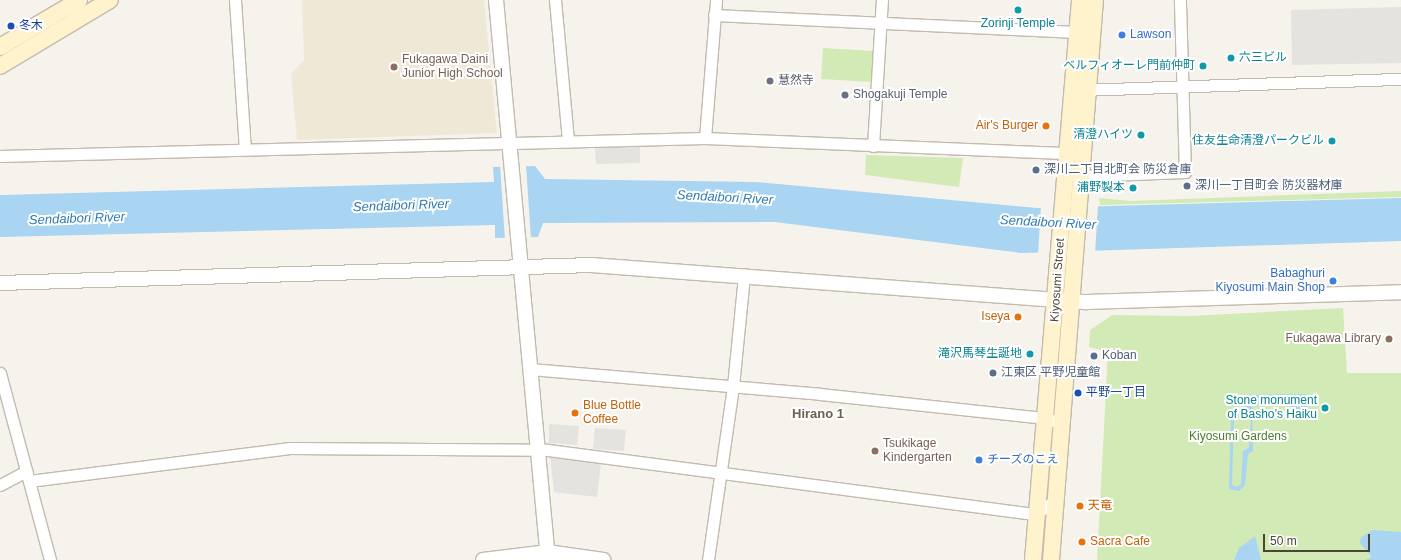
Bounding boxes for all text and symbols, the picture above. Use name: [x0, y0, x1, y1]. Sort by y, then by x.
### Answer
marker: Zorinji Temple: [1013, 5, 1023, 15]
place label: Zorinji Temple: [981, 17, 1055, 31]
place label: 冬木: [19, 19, 43, 33]
marker: 冬木: [6, 21, 16, 31]
place label: Lawson: [1130, 28, 1171, 42]
marker: Lawson: [1117, 30, 1127, 40]
place label: 六三ビル: [1239, 51, 1287, 65]
place label: Fukagawa Daini Junior High School: [402, 53, 503, 81]
marker: 六三ビル: [1226, 53, 1236, 63]
place label: ベルフィオーレ門前仲町: [1063, 59, 1195, 73]
marker: ベルフィオーレ門前仲町: [1198, 61, 1208, 71]
marker: Fukagawa Daini Junior High School: [389, 62, 399, 72]
place label: 慧然寺: [778, 74, 814, 88]
marker: 慧然寺: [765, 76, 775, 86]
place label: Shogakuji Temple: [853, 88, 948, 102]
marker: Shogakuji Temple: [840, 90, 850, 100]
place label: Air's Burger: [976, 119, 1038, 133]
marker: Air's Burger: [1041, 121, 1051, 131]
place label: 清澄ハイツ: [1073, 128, 1133, 142]
marker: 清澄ハイツ: [1136, 130, 1146, 140]
place label: 住友生命清澄パークビル: [1192, 134, 1324, 148]
marker: 住友生命清澄パークビル: [1327, 136, 1337, 146]
place label: 深川二丁目北町会 防災倉庫: [1044, 163, 1191, 177]
marker: 深川二丁目北町会 防災倉庫: [1031, 165, 1041, 175]
place label: 深川一丁目町会 防災器材庫: [1195, 179, 1342, 193]
place label: 浦野製本: [1077, 181, 1125, 195]
marker: 深川一丁目町会 防災器材庫: [1182, 181, 1192, 191]
marker: 浦野製本: [1128, 183, 1138, 193]
water label: Sendaibori River: [677, 188, 773, 208]
water label: Sendaibori River: [353, 197, 449, 215]
water label: Sendaibori River: [29, 210, 125, 228]
water label: Sendaibori River: [1000, 213, 1096, 233]
street label: Kiyosumi Street: [1048, 238, 1068, 322]
place label: Babaghuri Kiyosumi Main Shop: [1216, 267, 1325, 295]
marker: Babaghuri Kiyosumi Main Shop: [1328, 276, 1338, 286]
place label: Iseya: [981, 310, 1010, 324]
marker: Iseya: [1013, 312, 1023, 322]
place label: Fukagawa Library: [1286, 332, 1381, 346]
marker: Fukagawa Library: [1384, 334, 1394, 344]
place label: 滝沢馬琴生誕地: [938, 347, 1022, 361]
marker: 滝沢馬琴生誕地: [1025, 349, 1035, 359]
place label: Koban: [1102, 349, 1137, 363]
marker: Koban: [1089, 351, 1099, 361]
place label: 江東区 平野児童館: [1001, 366, 1100, 380]
marker: 江東区 平野児童館: [988, 368, 998, 378]
place label: 平野一丁目: [1086, 386, 1146, 400]
marker: 平野一丁目: [1073, 388, 1083, 398]
place label: Stone monument of Basho’s Haiku: [1226, 394, 1317, 422]
place label: Blue Bottle Coffee: [583, 399, 641, 427]
marker: Stone monument of Basho’s Haiku: [1320, 403, 1330, 413]
district label: Hirano 1: [792, 406, 844, 422]
marker: Blue Bottle Coffee: [570, 408, 580, 418]
park label: Kiyosumi Gardens: [1189, 430, 1287, 444]
place label: Tsukikage Kindergarten: [883, 437, 952, 465]
marker: Tsukikage Kindergarten: [870, 446, 880, 456]
place label: チーズのこえ: [987, 453, 1059, 467]
marker: チーズのこえ: [974, 455, 984, 465]
place label: 天竜: [1088, 499, 1112, 513]
marker: 天竜: [1075, 501, 1085, 511]
scale bar: [1265, 526, 1372, 552]
text: 50 m: [1270, 534, 1297, 548]
place label: Sacra Cafe: [1090, 535, 1150, 549]
marker: Sacra Cafe: [1077, 537, 1087, 547]

